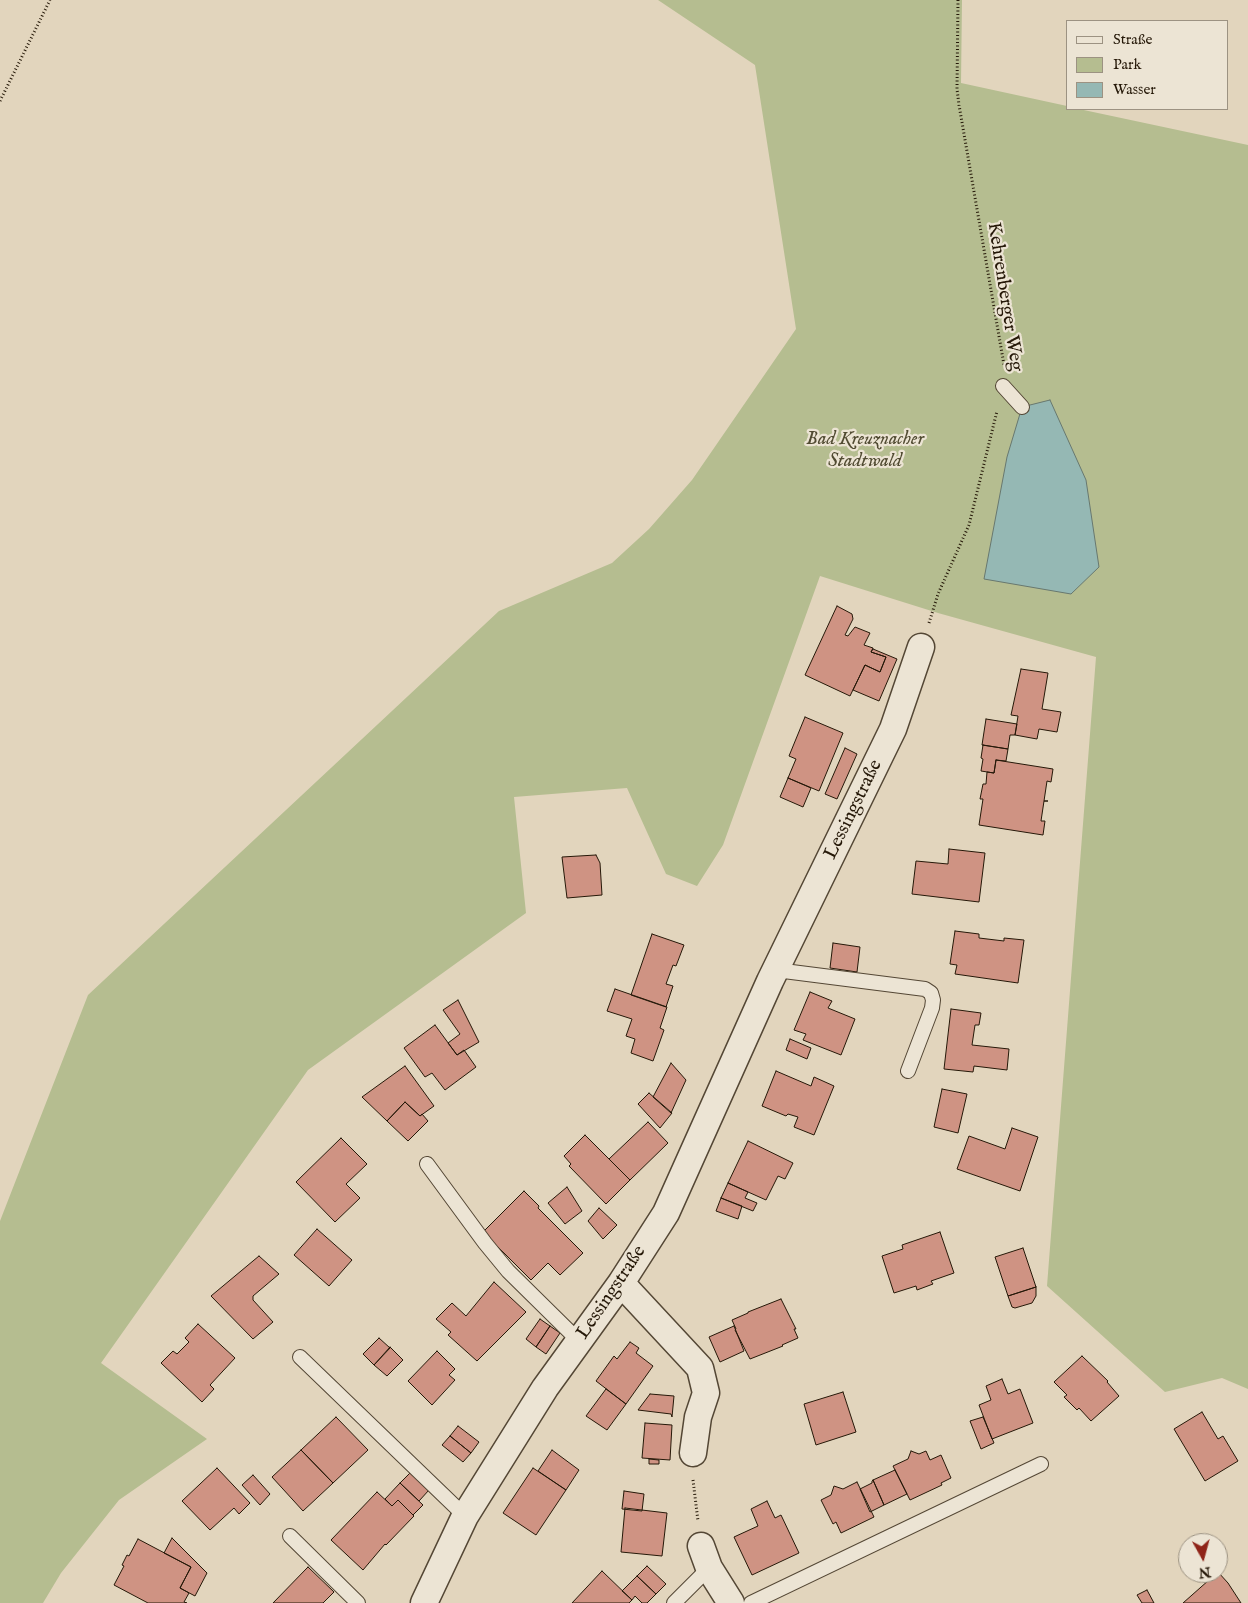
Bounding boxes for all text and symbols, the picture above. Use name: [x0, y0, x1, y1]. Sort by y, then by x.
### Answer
legend: [1066, 20, 1228, 110]
text: Straße: [1113, 30, 1152, 49]
text: Park: [1113, 55, 1142, 74]
text: Wasser: [1113, 80, 1156, 99]
street label: Kehrenberger Weg: [981, 221, 1027, 373]
park label: Bad Kreuznacher Stadtwald: [806, 429, 924, 473]
street label: Lessingstraße: [820, 756, 888, 864]
street label: Lessingstraße: [572, 1242, 652, 1344]
north arrow: [1178, 1533, 1228, 1583]
text: N: [1198, 1562, 1212, 1582]

